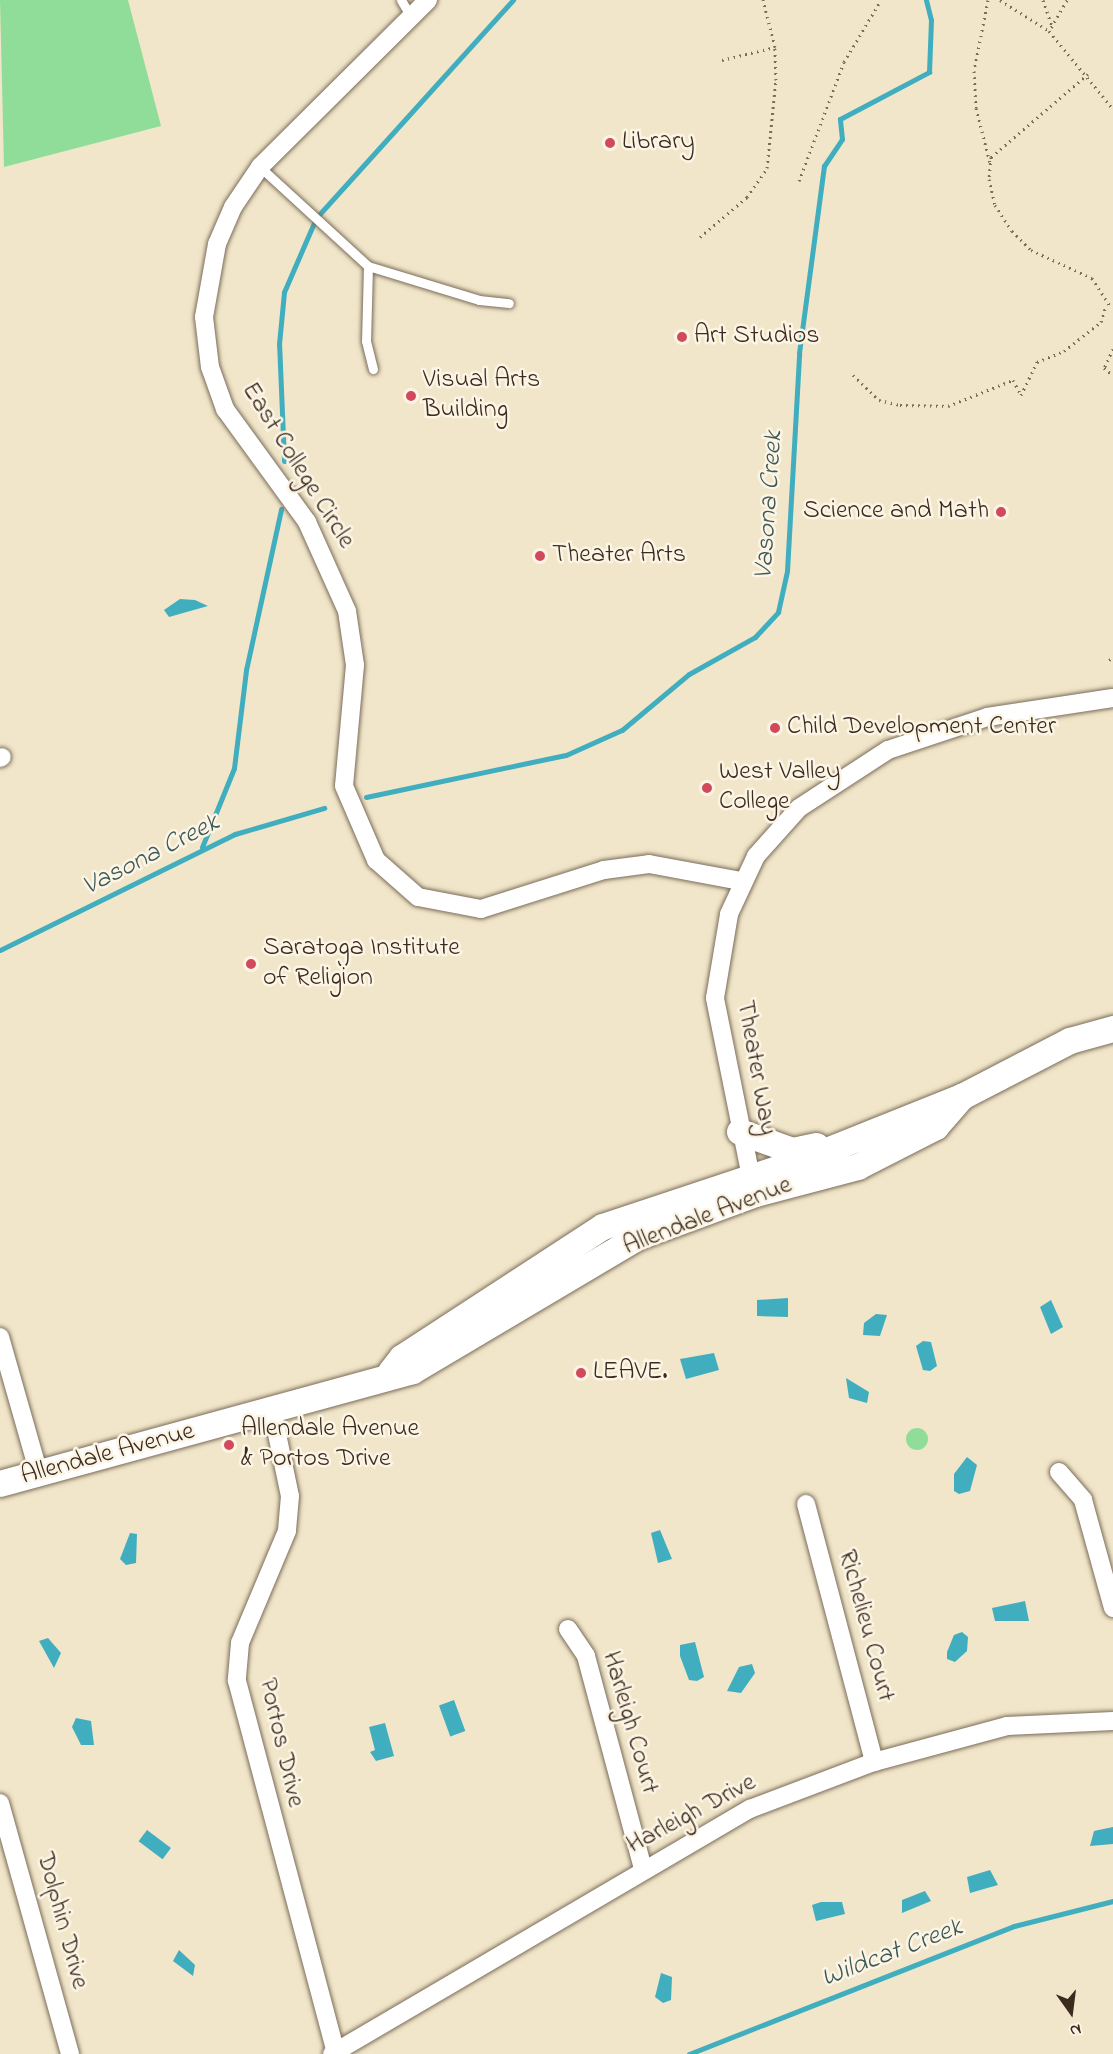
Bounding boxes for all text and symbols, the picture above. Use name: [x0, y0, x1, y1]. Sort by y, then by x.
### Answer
place label: Library: [622, 127, 695, 159]
marker: Library: [603, 136, 617, 150]
place label: Art Studios: [694, 321, 820, 353]
marker: Art Studios: [675, 330, 689, 344]
place label: Visual Arts Building: [423, 365, 540, 426]
street label: East College Circle: [233, 377, 361, 555]
marker: Visual Arts Building: [404, 389, 418, 403]
water label: Vasona Creek: [748, 430, 790, 580]
place label: Science and Math: [803, 496, 989, 528]
marker: Science and Math: [994, 505, 1008, 519]
place label: Theater Arts: [552, 540, 686, 572]
marker: Theater Arts: [533, 549, 547, 563]
place label: Child Development Center: [787, 712, 1056, 744]
marker: Child Development Center: [768, 721, 782, 735]
place label: West Valley College: [719, 757, 840, 819]
marker: West Valley College: [700, 781, 714, 795]
water label: Vasona Creek: [77, 807, 225, 903]
place label: Saratoga Institute of Religion: [263, 933, 460, 994]
marker: Saratoga Institute of Religion: [244, 957, 258, 971]
street label: Theater Way: [728, 998, 782, 1138]
street label: Allendale Avenue: [619, 1171, 797, 1263]
place label: LEAVE.: [593, 1357, 668, 1389]
marker: LEAVE.: [574, 1366, 588, 1380]
place label: Allendale Avenue & Portos Drive: [241, 1414, 419, 1476]
street label: Allendale Avenue: [18, 1417, 198, 1493]
marker: Allendale Avenue & Portos Drive: [222, 1438, 236, 1452]
street label: Richelieu Court: [830, 1547, 900, 1705]
street label: Harleigh Court: [594, 1648, 664, 1798]
street label: Portos Drive: [250, 1675, 310, 1811]
street label: Harleigh Drive: [622, 1768, 762, 1862]
street label: Dolphin Drive: [28, 1849, 94, 1993]
water label: Wildcat Creek: [817, 1911, 967, 1995]
north arrow: [1041, 1982, 1101, 2042]
text: N: [1067, 2017, 1084, 2042]

